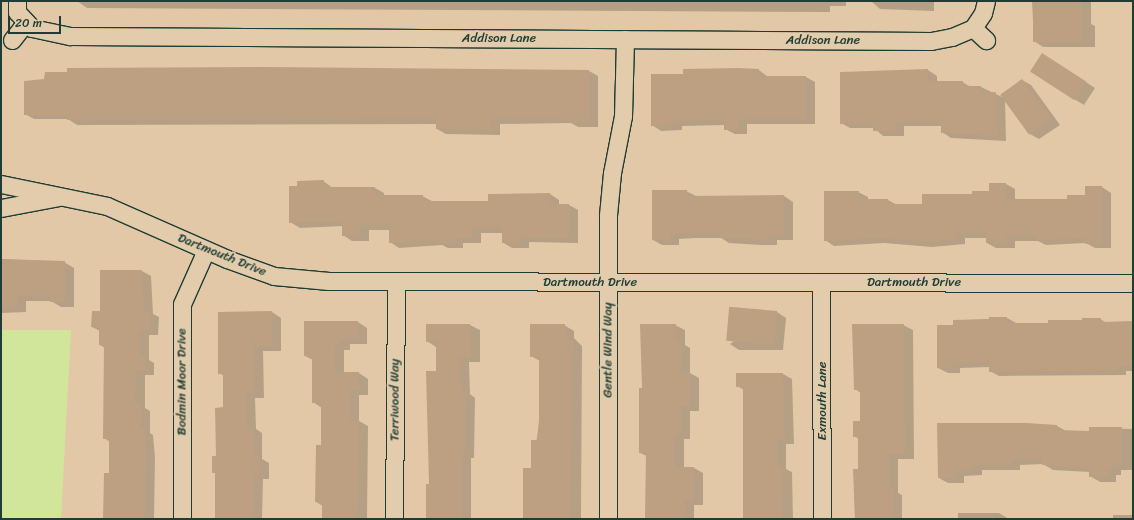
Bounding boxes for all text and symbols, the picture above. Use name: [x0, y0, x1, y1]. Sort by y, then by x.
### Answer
scale bar: [10, 8, 63, 34]
text: 20 m: [15, 12, 42, 34]
street label: Addison Lane: [462, 30, 536, 46]
street label: Addison Lane: [786, 32, 860, 48]
street label: Dartmouth Drive: [175, 230, 269, 280]
street label: Dartmouth Drive: [543, 274, 637, 290]
street label: Dartmouth Drive: [867, 274, 961, 290]
street label: Gentle Wind Way: [600, 302, 616, 398]
street label: Bodmin Moor Drive: [174, 328, 190, 436]
street label: Terriwood Way: [387, 359, 403, 441]
street label: Exmouth Lane: [814, 361, 830, 441]

